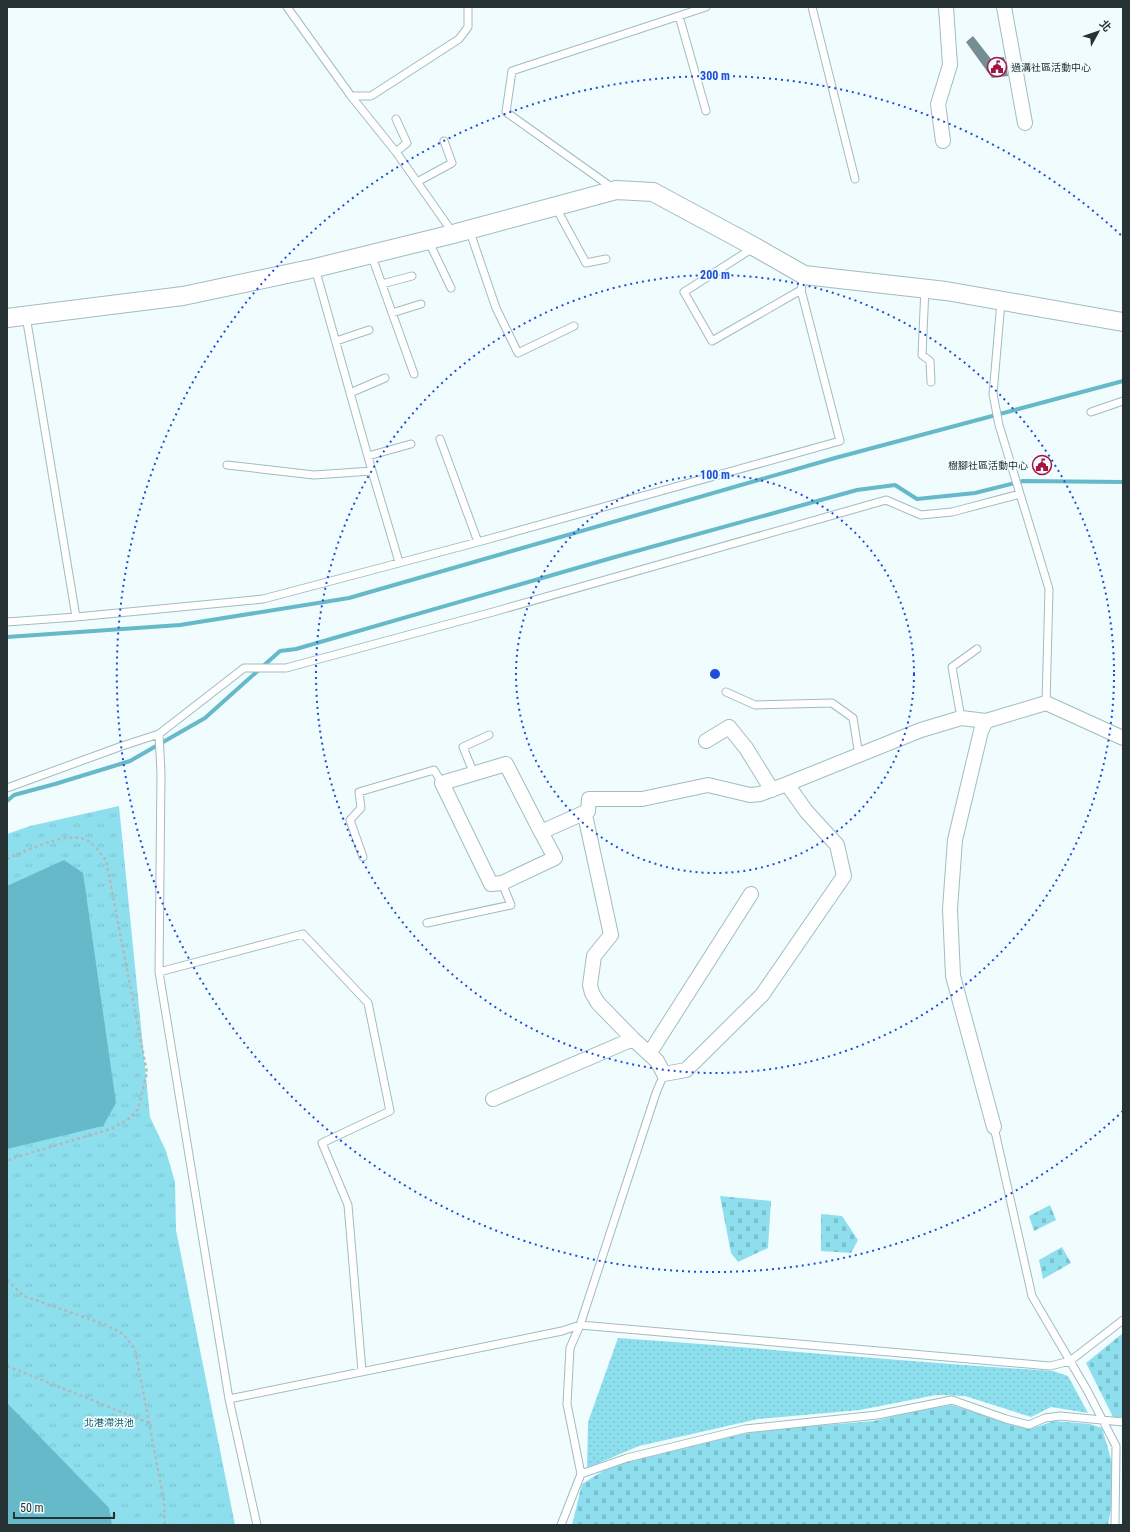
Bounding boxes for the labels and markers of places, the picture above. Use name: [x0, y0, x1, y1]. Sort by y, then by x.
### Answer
public building icon: 過溝社區活動中心: [986, 56, 1008, 78]
place label: 過溝社區活動中心: [1011, 62, 1091, 73]
public building icon: 樹腳社區活動中心: [1031, 454, 1053, 476]
place label: 樹腳社區活動中心: [948, 460, 1028, 471]
centre of rings: [708, 667, 722, 681]

